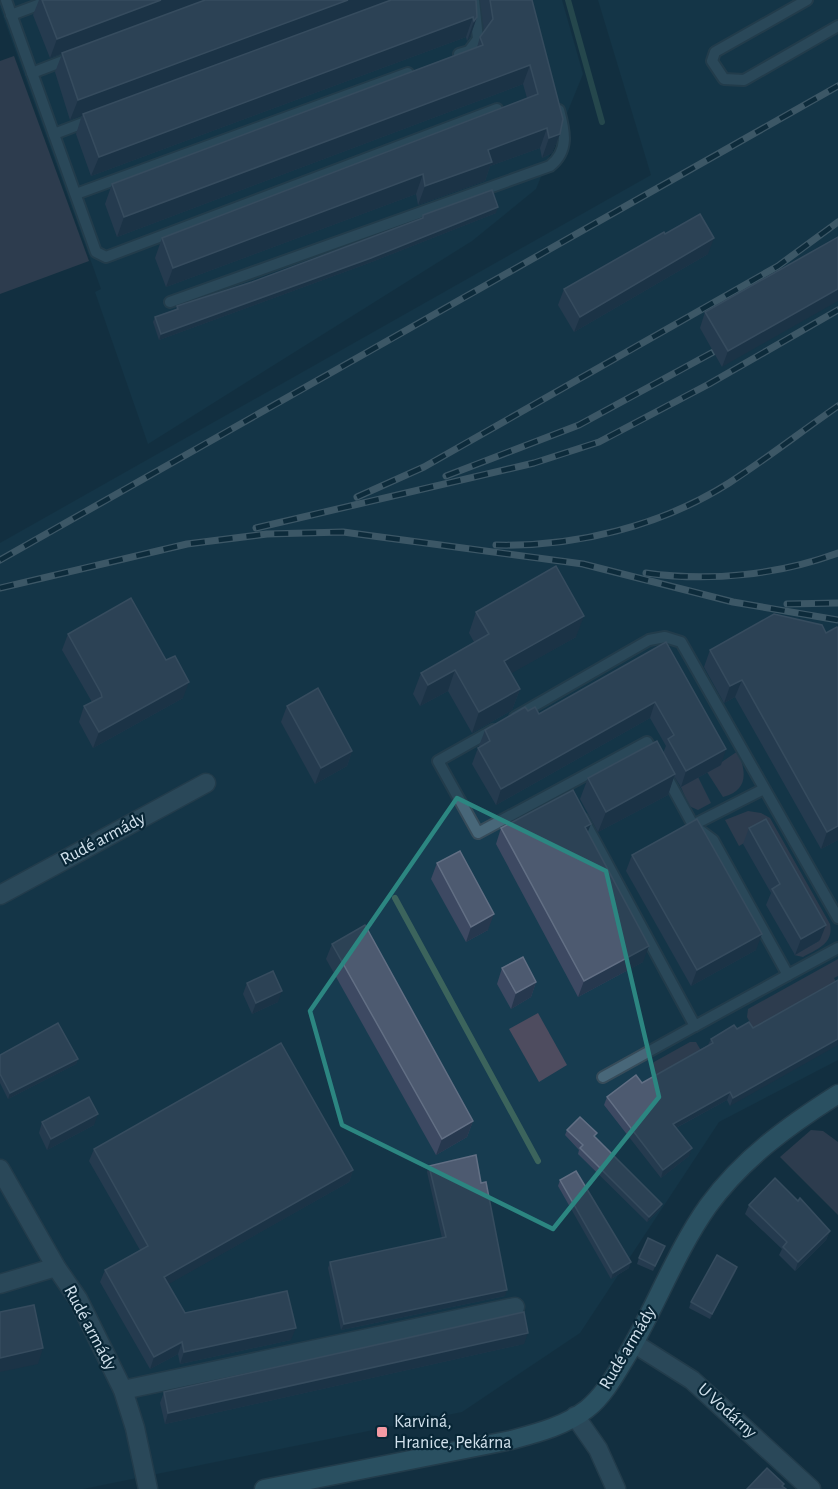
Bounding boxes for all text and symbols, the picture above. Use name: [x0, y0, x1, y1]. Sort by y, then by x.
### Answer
street label: Rudé armády: [58, 809, 149, 869]
street label: Rudé armády: [60, 1283, 120, 1374]
street label: Rudé armády: [596, 1303, 660, 1393]
street label: U Vodárny: [694, 1380, 760, 1442]
place label: Karviná, Hranice, Pekárna: [394, 1413, 512, 1452]
marker: Karviná, Hranice, Pekárna: [375, 1425, 389, 1439]

